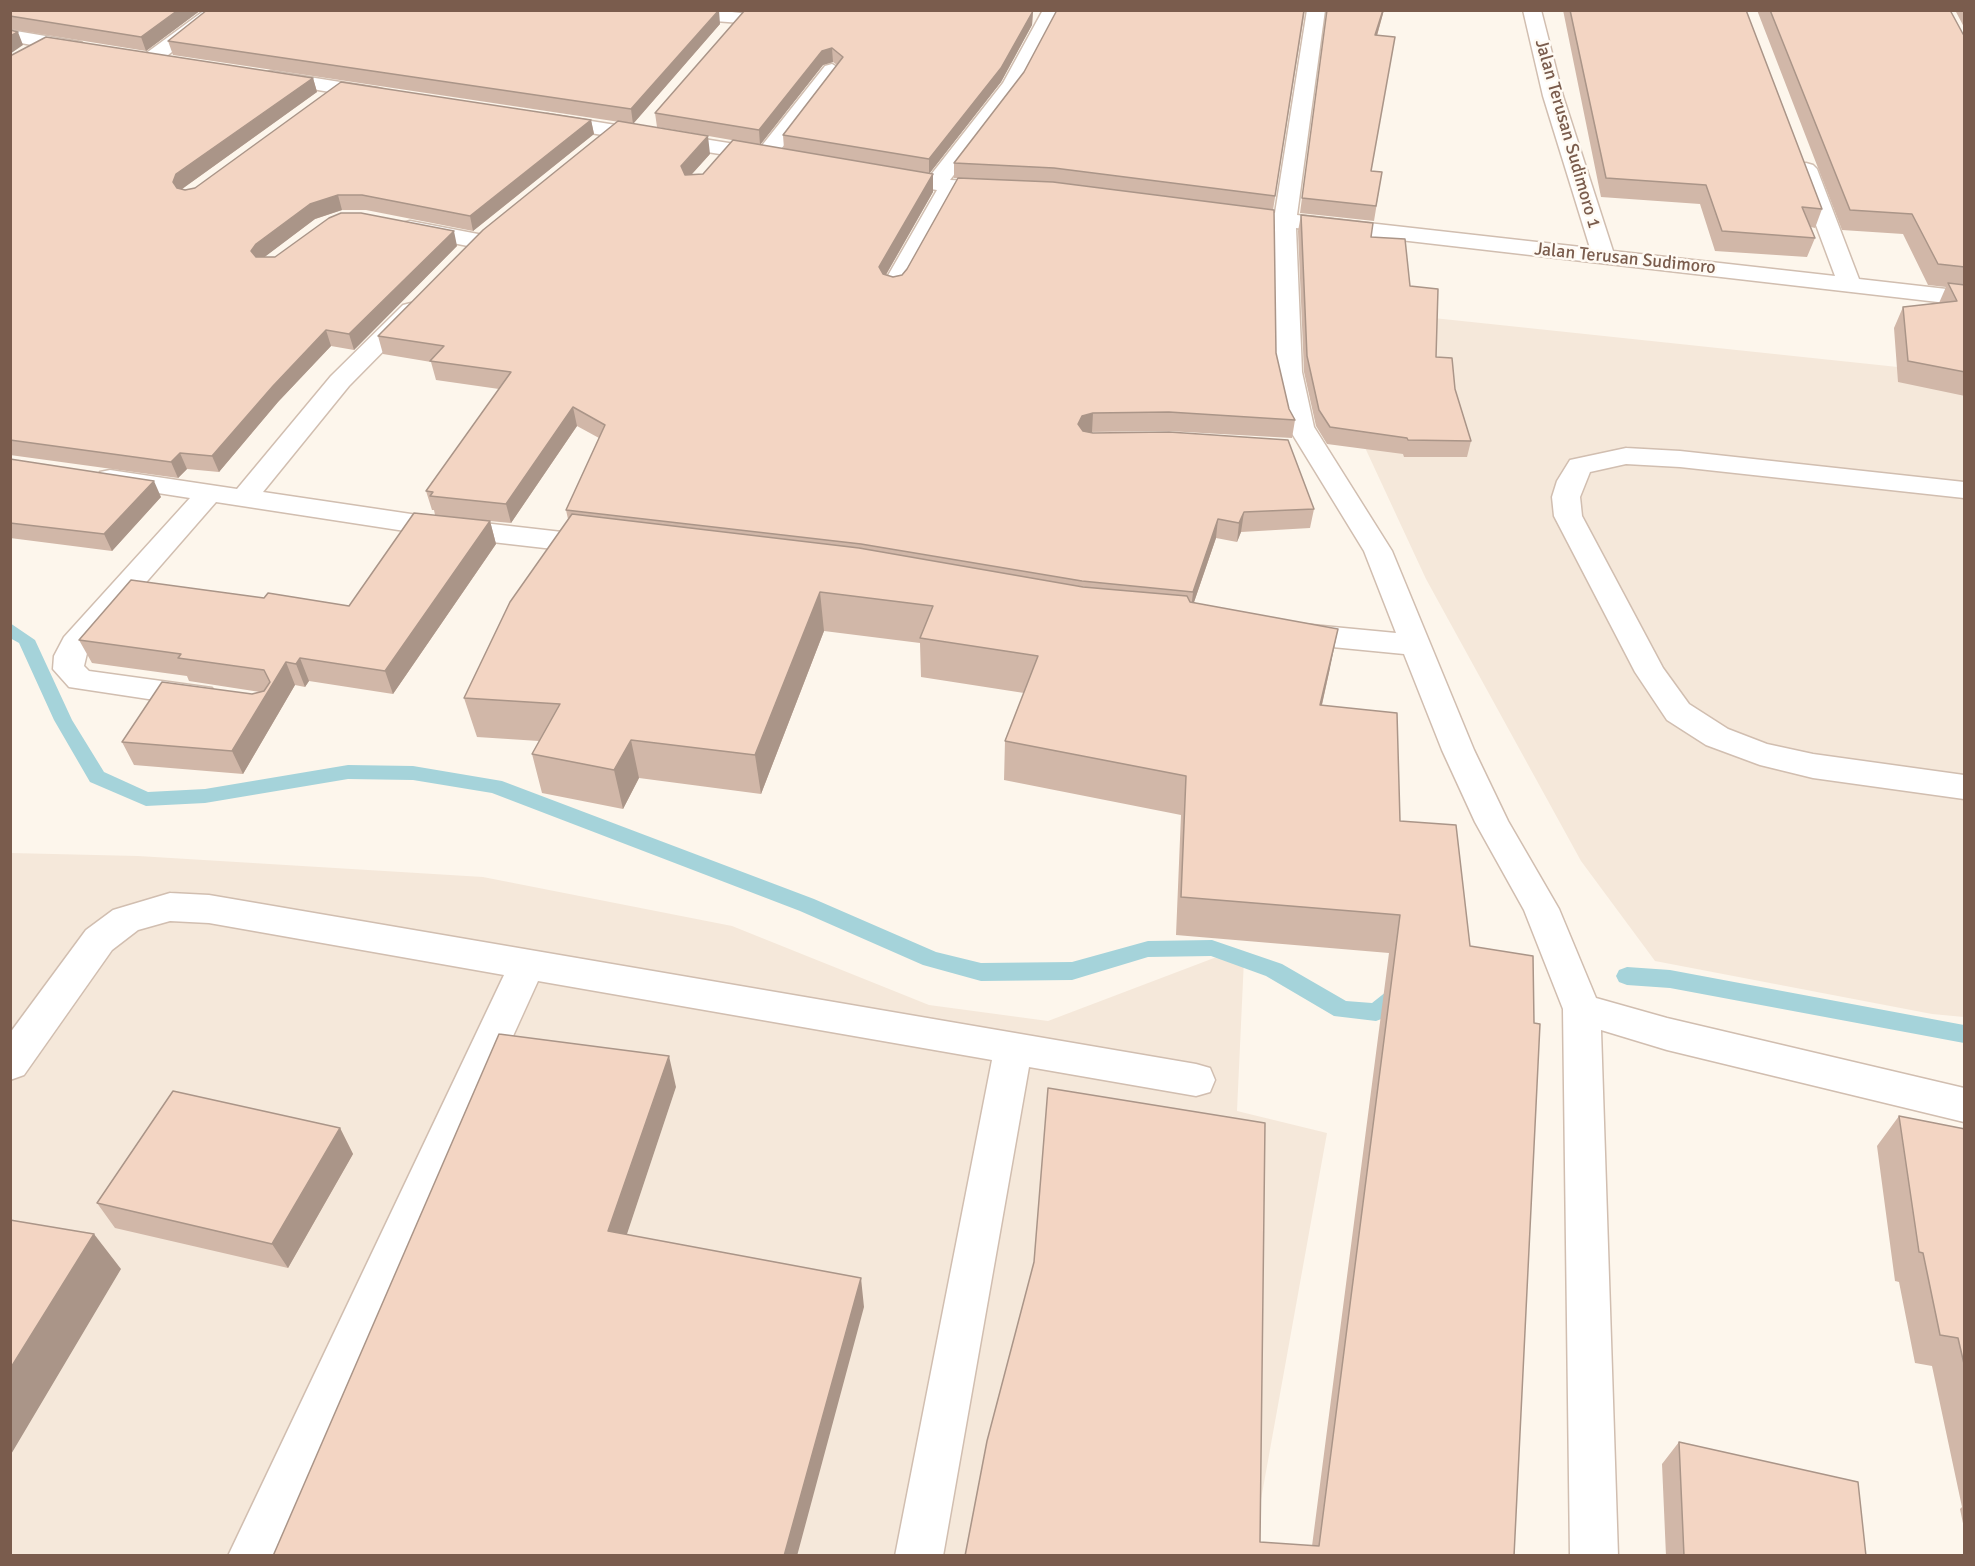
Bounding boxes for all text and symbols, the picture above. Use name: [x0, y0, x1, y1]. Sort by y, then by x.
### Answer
street label: Jalan Terusan Sudimoro 1: [1530, 37, 1604, 231]
street label: Jalan Terusan Sudimoro: [1533, 239, 1717, 279]

